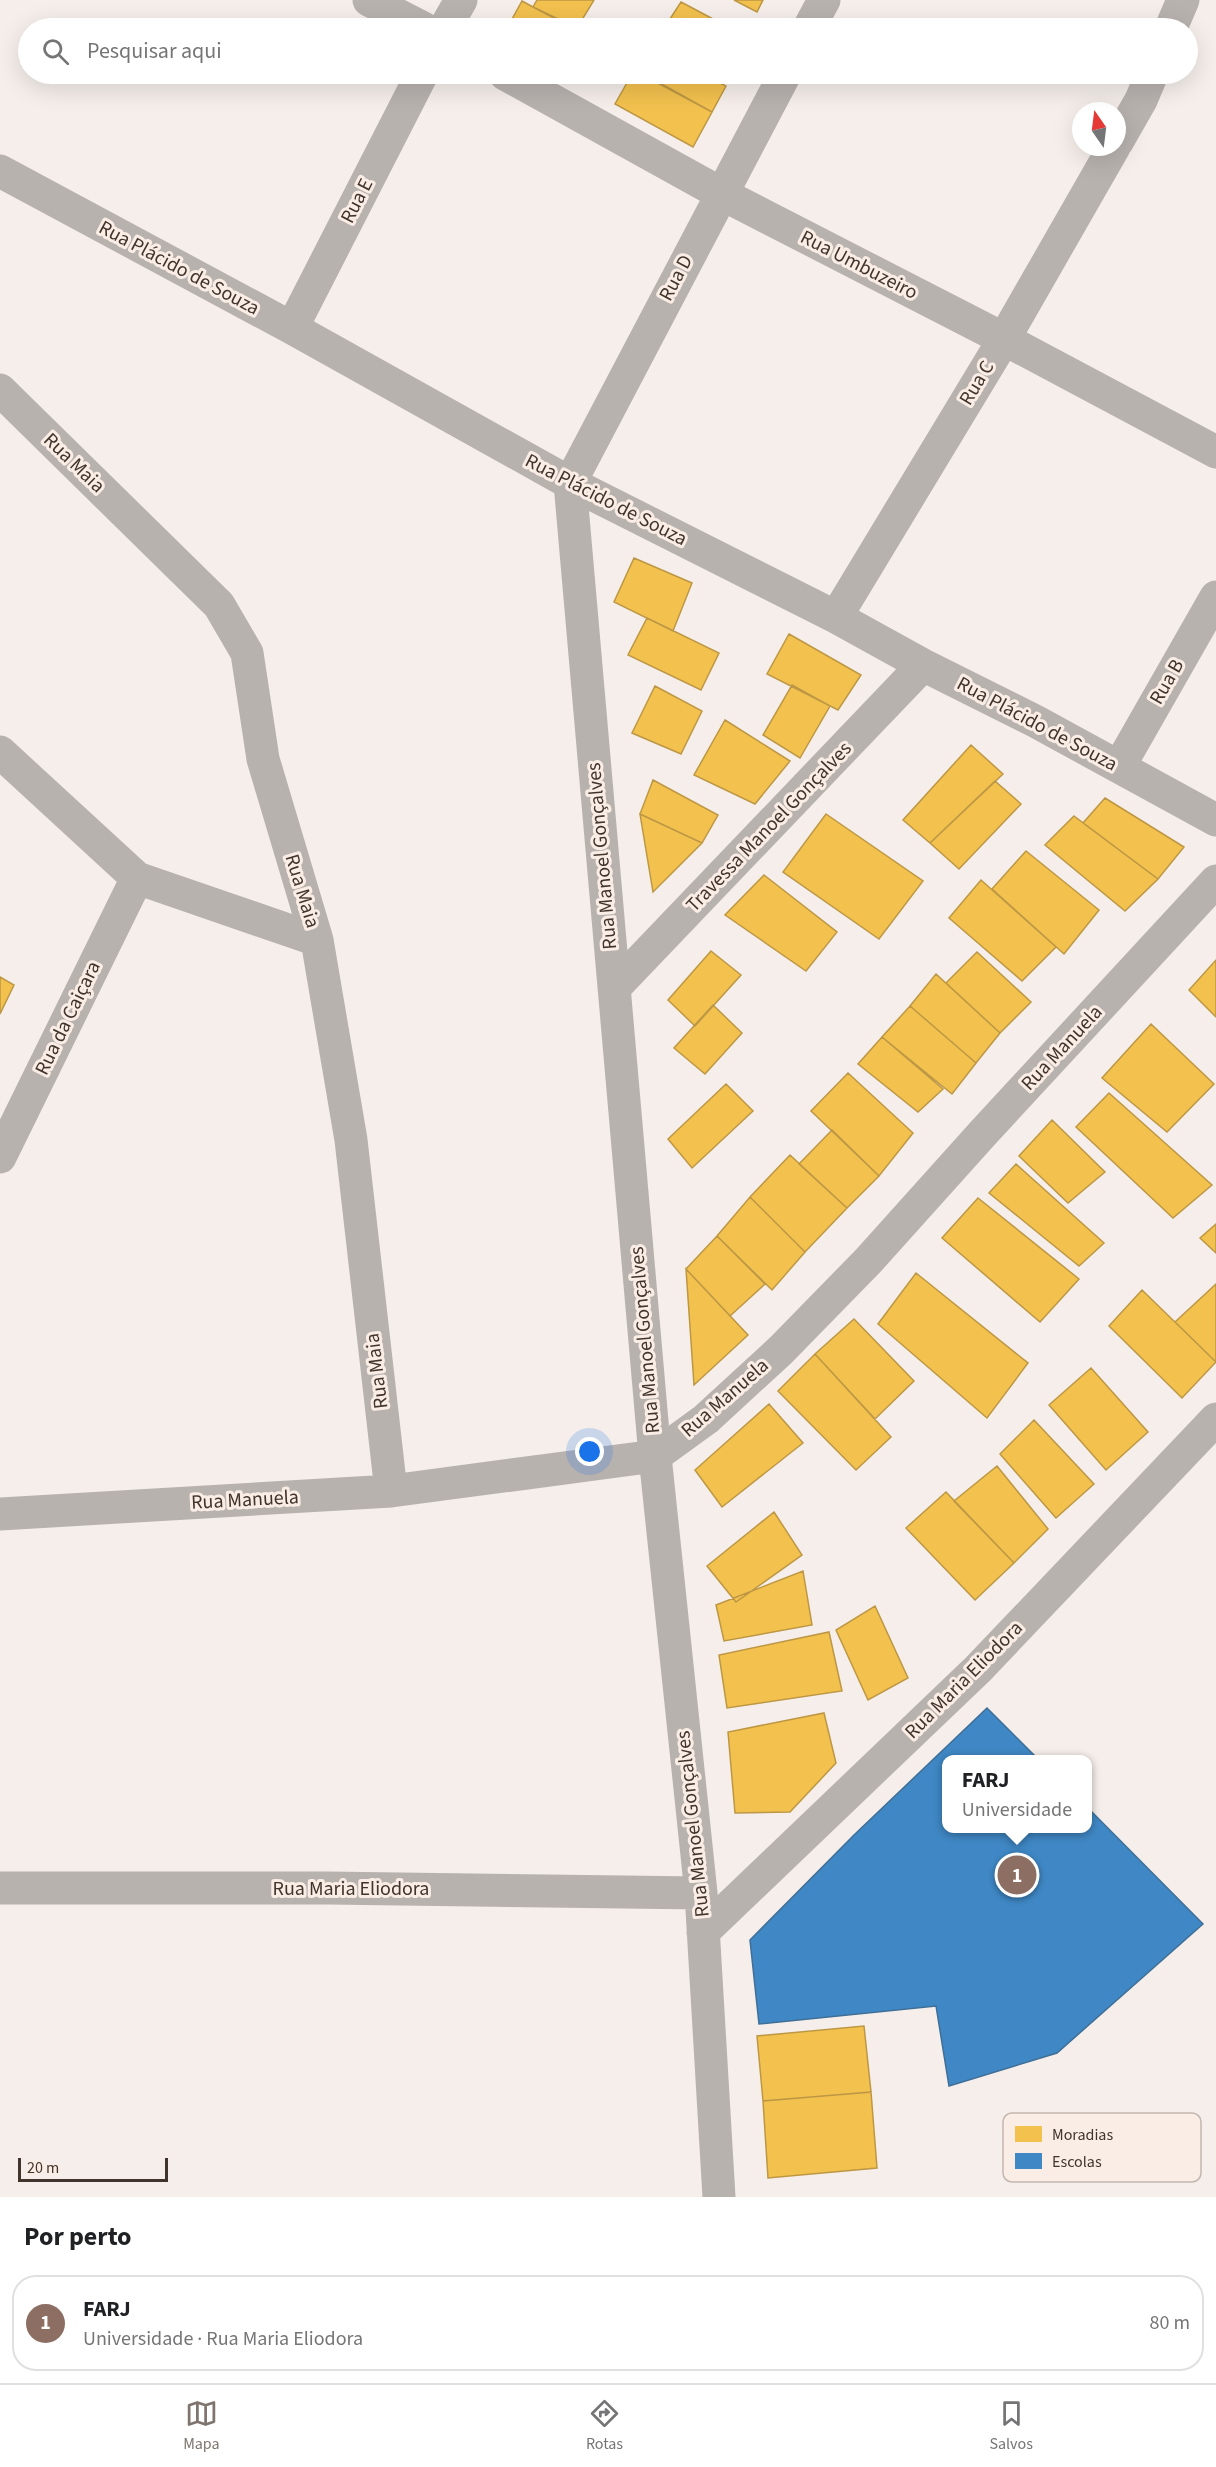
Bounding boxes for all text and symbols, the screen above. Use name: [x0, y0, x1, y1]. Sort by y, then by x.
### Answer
search box: [18, 18, 1198, 84]
icon: search: [39, 35, 72, 68]
text: Pesquisar aqui: [87, 35, 222, 67]
north arrow: [1072, 102, 1126, 156]
street label: Rua E: [334, 174, 380, 228]
street label: Rua Plácido de Souza: [94, 214, 264, 322]
street label: Rua Umbuzeiro: [795, 223, 923, 307]
street label: Rua D: [652, 250, 700, 306]
street label: Rua C: [953, 355, 1001, 411]
street label: Rua Maia: [37, 427, 111, 499]
street label: Rua Plácido de Souza: [520, 447, 692, 553]
street label: Rua B: [1143, 654, 1191, 710]
street label: Rua Plácido de Souza: [952, 670, 1122, 778]
street label: Travessa Manoel Gonçalves: [680, 735, 858, 919]
street label: Rua Manoel Gonçalves: [580, 761, 624, 951]
street label: Rua Maia: [278, 851, 326, 931]
street label: Rua da Caiçara: [28, 956, 108, 1080]
street label: Rua Manuela: [1015, 999, 1109, 1097]
street label: Rua Manoel Gonçalves: [623, 1245, 667, 1435]
street label: Rua Maia: [358, 1332, 396, 1410]
street label: Rua Manuela: [675, 1352, 775, 1444]
your location: [575, 1437, 604, 1466]
street label: Rua Manuela: [190, 1483, 300, 1517]
street label: Rua Maria Eliodora: [899, 1615, 1029, 1745]
street label: Rua Manoel Gonçalves: [669, 1729, 717, 1919]
popup: [942, 1755, 1092, 1833]
text: FARJ: [962, 1764, 1010, 1796]
text: Universidade: [962, 1796, 1072, 1824]
pin: 1: [998, 1852, 1036, 1898]
street label: Rua Maria Eliodora: [273, 1875, 429, 1903]
legend: [1003, 2113, 1201, 2182]
text: Moradias: [1052, 2124, 1113, 2146]
text: Escolas: [1052, 2151, 1102, 2173]
scale bar: [18, 2155, 168, 2182]
text: 20 m: [27, 2157, 59, 2179]
text: Por perto: [24, 2218, 132, 2255]
text: FARJ: [83, 2293, 131, 2325]
text: 1: [40, 2309, 51, 2337]
text: 80 m: [1150, 2309, 1190, 2337]
text: Universidade · Rua Maria Eliodora: [83, 2325, 363, 2353]
tab: Mapa: [183, 2397, 220, 2455]
tab: Rotas: [586, 2397, 623, 2455]
tab: Salvos: [989, 2397, 1033, 2455]

